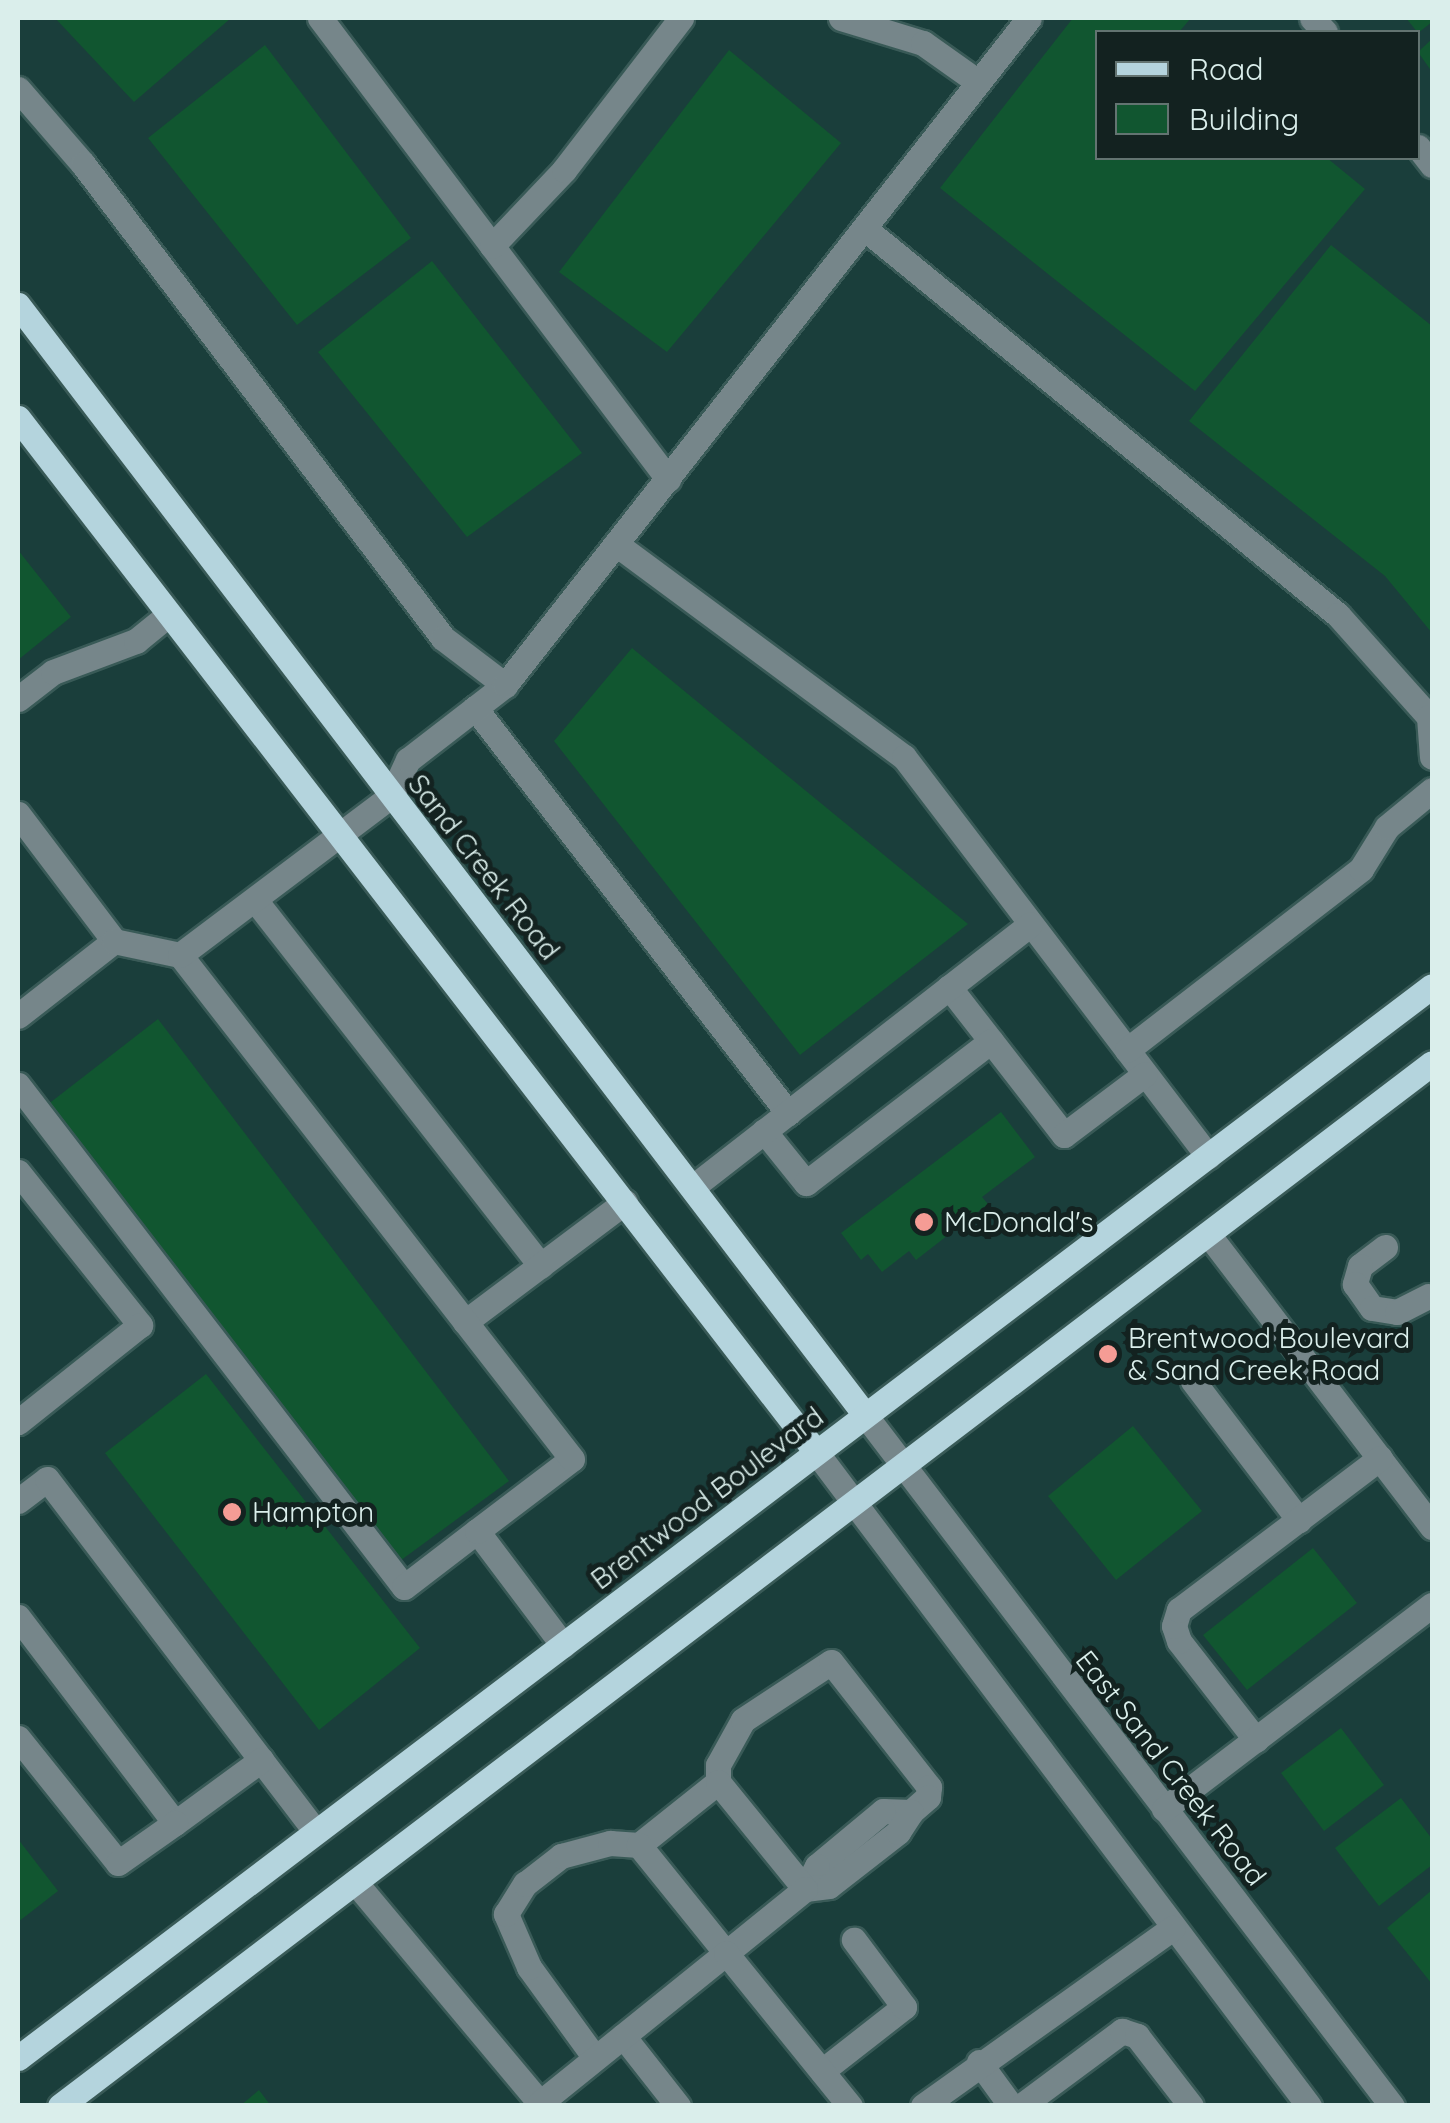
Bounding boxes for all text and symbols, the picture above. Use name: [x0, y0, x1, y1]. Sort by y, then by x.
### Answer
legend: [1095, 30, 1420, 160]
text: Road: [1189, 50, 1263, 88]
text: Building: [1189, 100, 1299, 138]
street label: Sand Creek Road: [401, 768, 567, 966]
place label: McDonald's: [944, 1205, 1094, 1239]
marker: McDonald's: [913, 1211, 935, 1233]
place label: Brentwood Boulevard & Sand Creek Road: [1128, 1321, 1410, 1387]
marker: Brentwood Boulevard & Sand Creek Road: [1097, 1343, 1119, 1365]
street label: Brentwood Boulevard: [584, 1400, 830, 1596]
place label: Hampton: [252, 1495, 374, 1529]
marker: Hampton: [221, 1501, 243, 1523]
street label: East Sand Creek Road: [1069, 1644, 1273, 1892]

